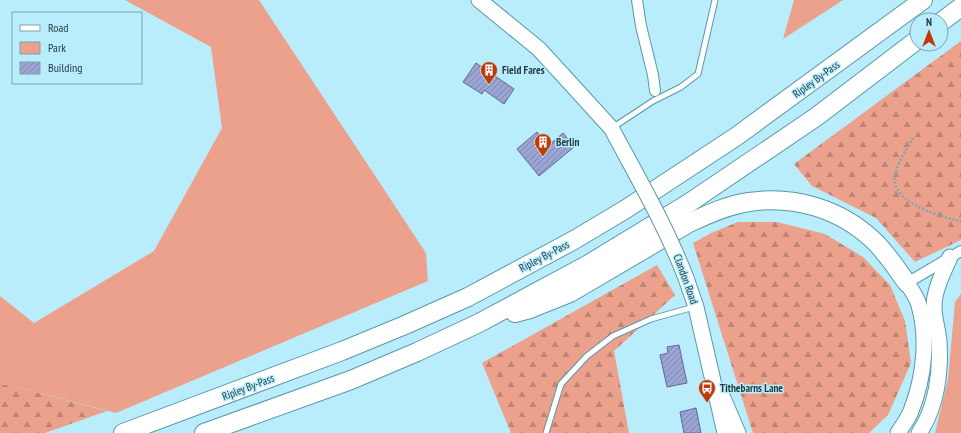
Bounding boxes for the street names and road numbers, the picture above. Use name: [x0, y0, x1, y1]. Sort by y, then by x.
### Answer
street label: Ripley By-Pass: [790, 57, 842, 101]
street label: Ripley By-Pass: [517, 237, 572, 275]
street label: Clandon Road: [670, 252, 702, 306]
street label: Ripley By-Pass: [220, 371, 276, 403]

